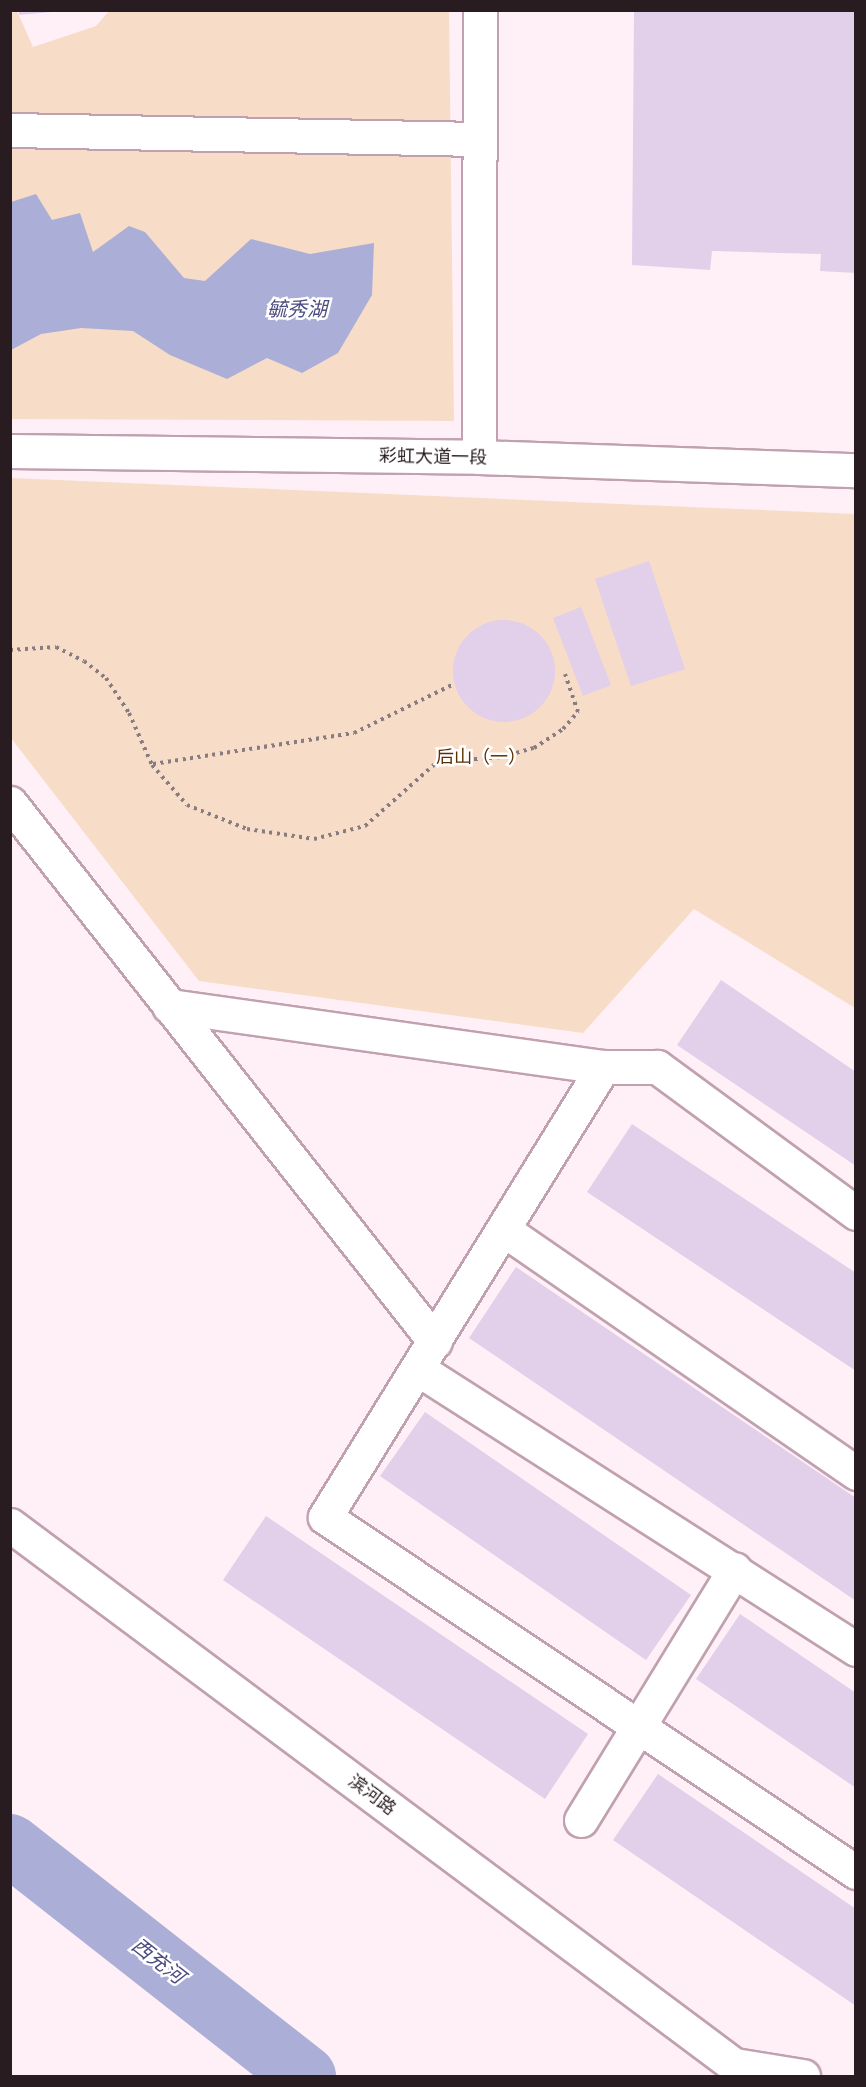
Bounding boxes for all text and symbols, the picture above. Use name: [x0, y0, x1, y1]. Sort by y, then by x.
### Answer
water label: 毓秀湖: [267, 297, 327, 321]
street label: 彩虹大道一段: [379, 445, 487, 469]
park label: 后山（一）: [436, 746, 526, 768]
street label: 滨河路: [344, 1770, 400, 1820]
water label: 西充河: [127, 1933, 189, 1989]

